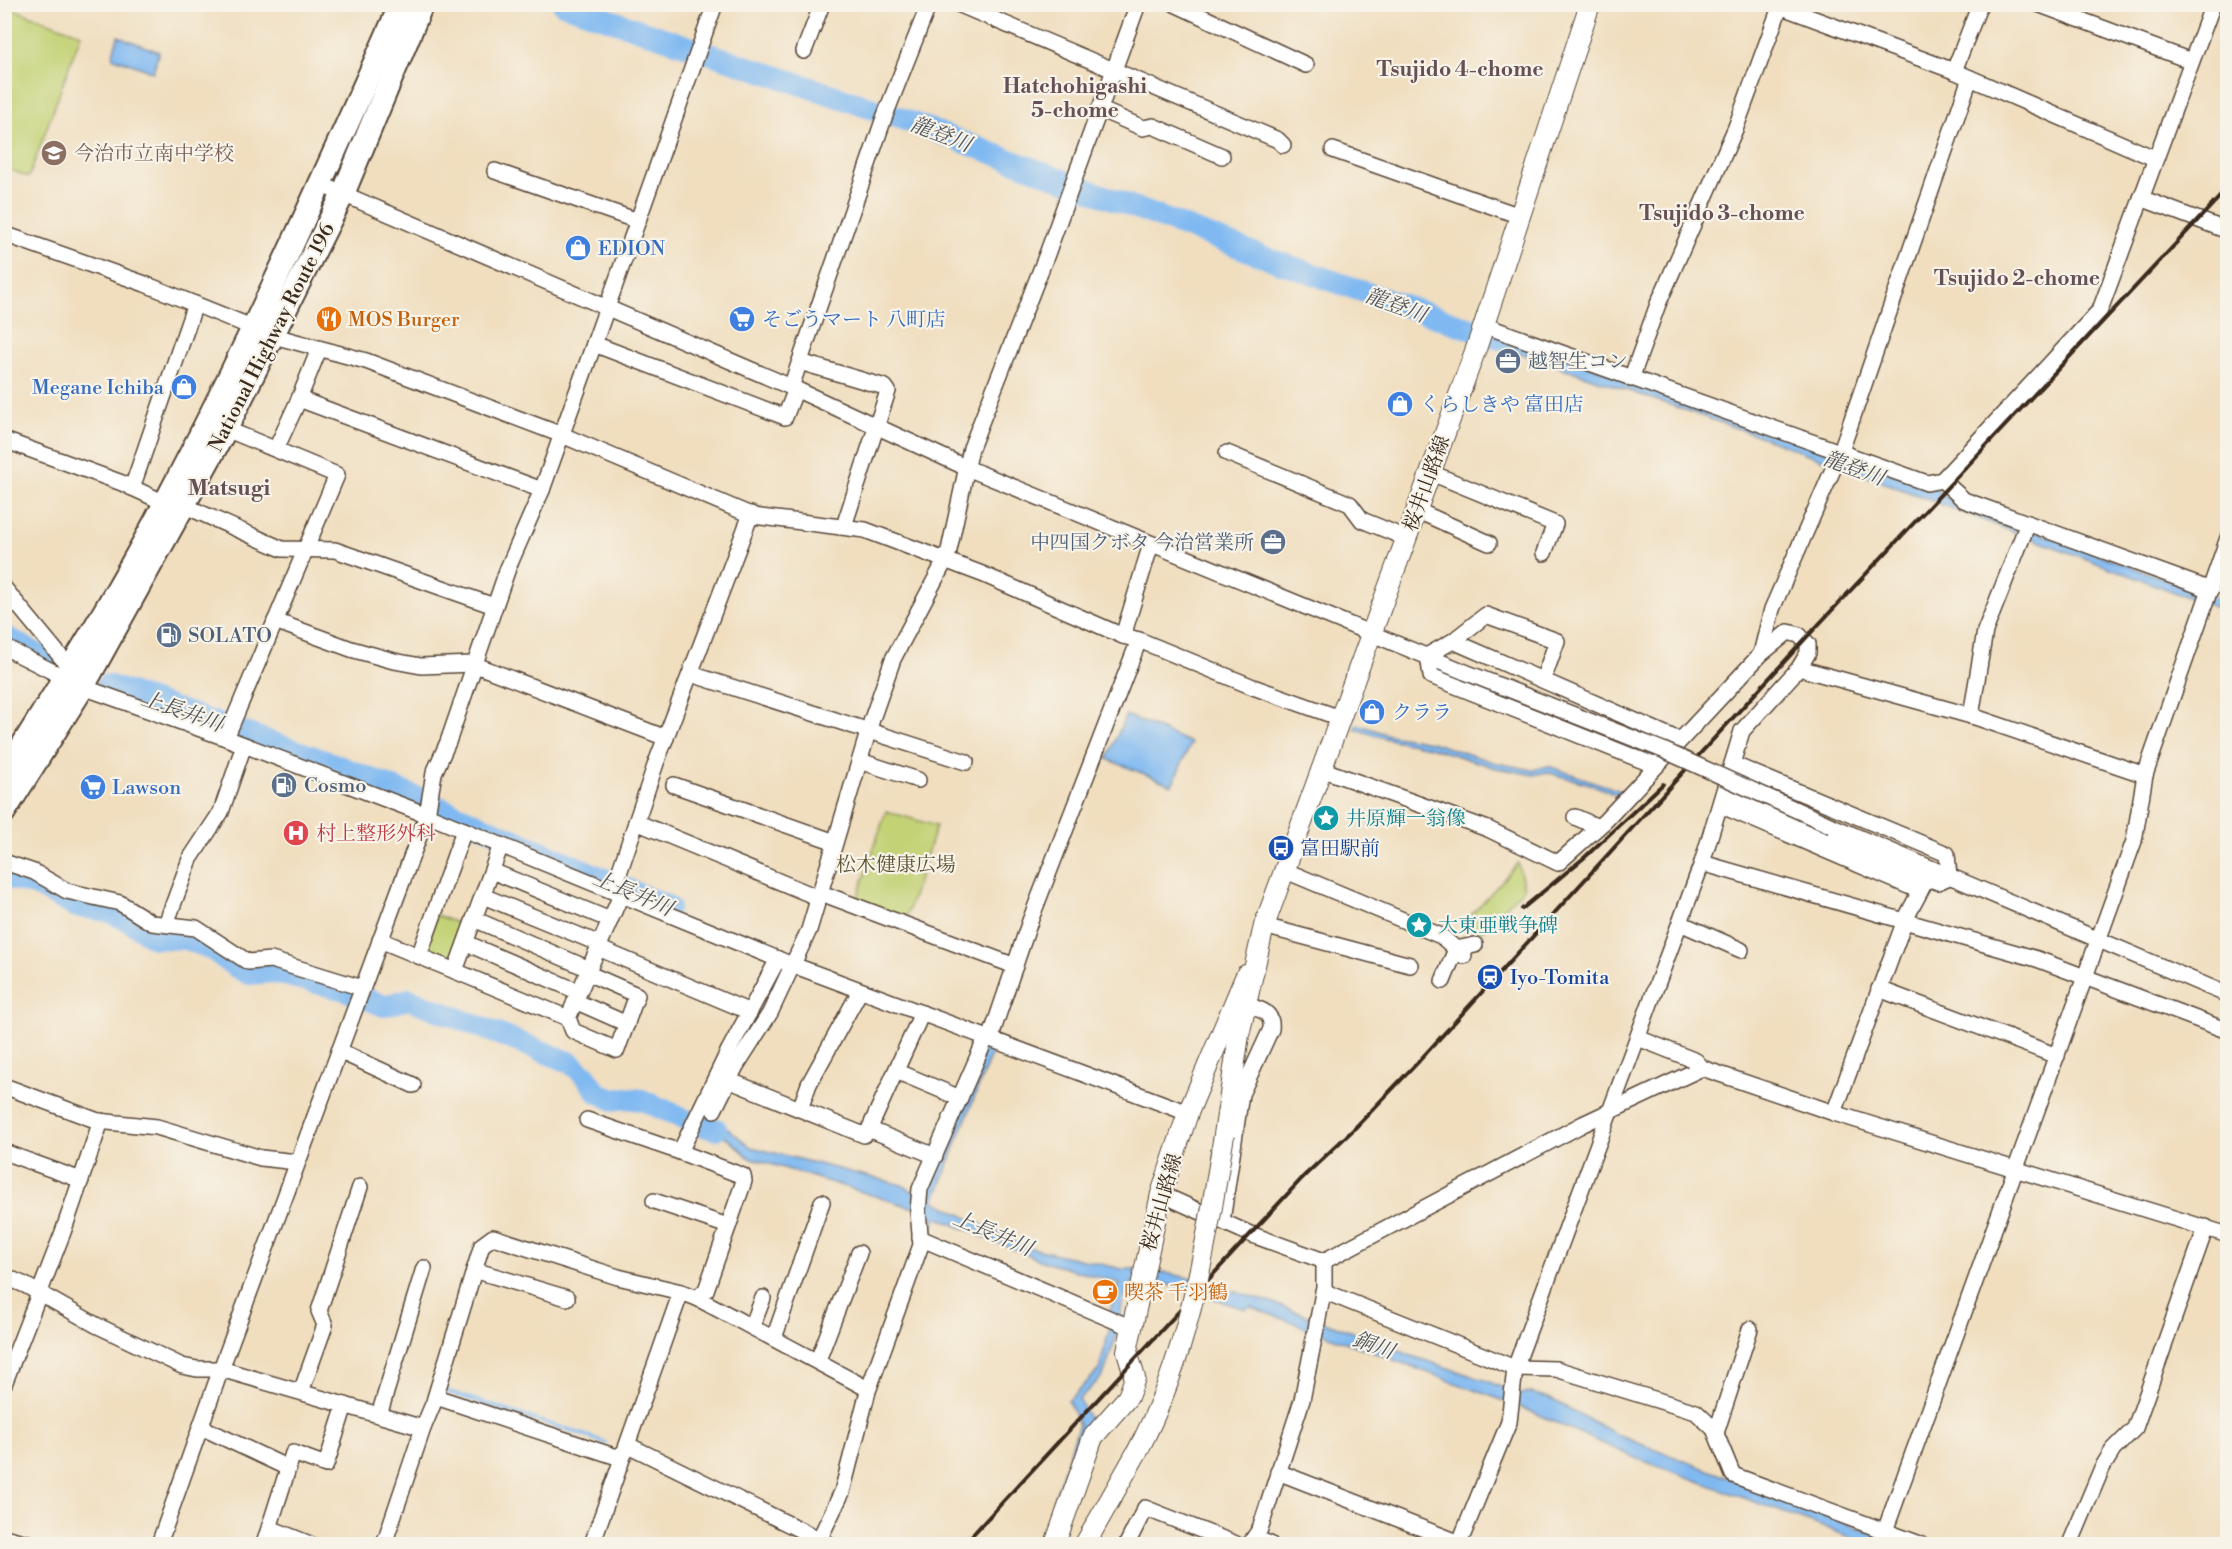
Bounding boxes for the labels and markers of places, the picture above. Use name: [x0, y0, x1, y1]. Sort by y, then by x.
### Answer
school or university icon: 今治市立南中学校: [39, 138, 69, 168]
place label: 今治市立南中学校: [74, 142, 234, 167]
shop icon: EDION: [563, 233, 593, 263]
place label: EDION: [598, 237, 665, 262]
restaurant icon: MOS Burger: [314, 304, 344, 334]
supermarket icon: そごうマート 八町店: [727, 304, 757, 334]
place label: MOS Burger: [348, 308, 460, 333]
place label: そごうマート 八町店: [762, 308, 946, 333]
office icon: 越智生コン: [1493, 346, 1523, 376]
place label: 越智生コン: [1528, 350, 1628, 375]
shop icon: Megane Ichiba: [169, 372, 199, 402]
place label: Megane Ichiba: [32, 376, 165, 401]
shop icon: くらしきや 富田店: [1385, 389, 1415, 419]
place label: くらしきや 富田店: [1420, 393, 1584, 418]
office icon: 中四国クボタ 今治営業所: [1258, 527, 1288, 557]
place label: 中四国クボタ 今治営業所: [1030, 531, 1254, 556]
fuel station icon: SOLATO: [154, 620, 184, 650]
place label: SOLATO: [188, 624, 272, 649]
shop icon: クララ: [1357, 697, 1387, 727]
place label: クララ: [1392, 701, 1452, 726]
fuel station icon: Cosmo: [269, 770, 299, 800]
supermarket icon: Lawson: [78, 772, 108, 802]
place label: Cosmo: [304, 774, 367, 799]
place label: Lawson: [112, 776, 181, 801]
place icon: 井原輝一翁像: [1311, 803, 1341, 833]
place label: 井原輝一翁像: [1346, 807, 1466, 832]
hospital icon: 村上整形外科: [281, 818, 311, 848]
place label: 村上整形外科: [316, 822, 436, 847]
bus stop icon: 富田駅前: [1266, 833, 1296, 863]
place label: 富田駅前: [1300, 837, 1380, 862]
place icon: 大東亜戦争碑: [1404, 910, 1434, 940]
place label: 大東亜戦争碑: [1438, 914, 1558, 939]
station icon: Iyo-Tomita: [1475, 962, 1505, 992]
place label: Iyo-Tomita: [1510, 966, 1610, 991]
cafe icon: 喫茶 千羽鶴: [1090, 1277, 1120, 1307]
place label: 喫茶 千羽鶴: [1124, 1281, 1228, 1306]

